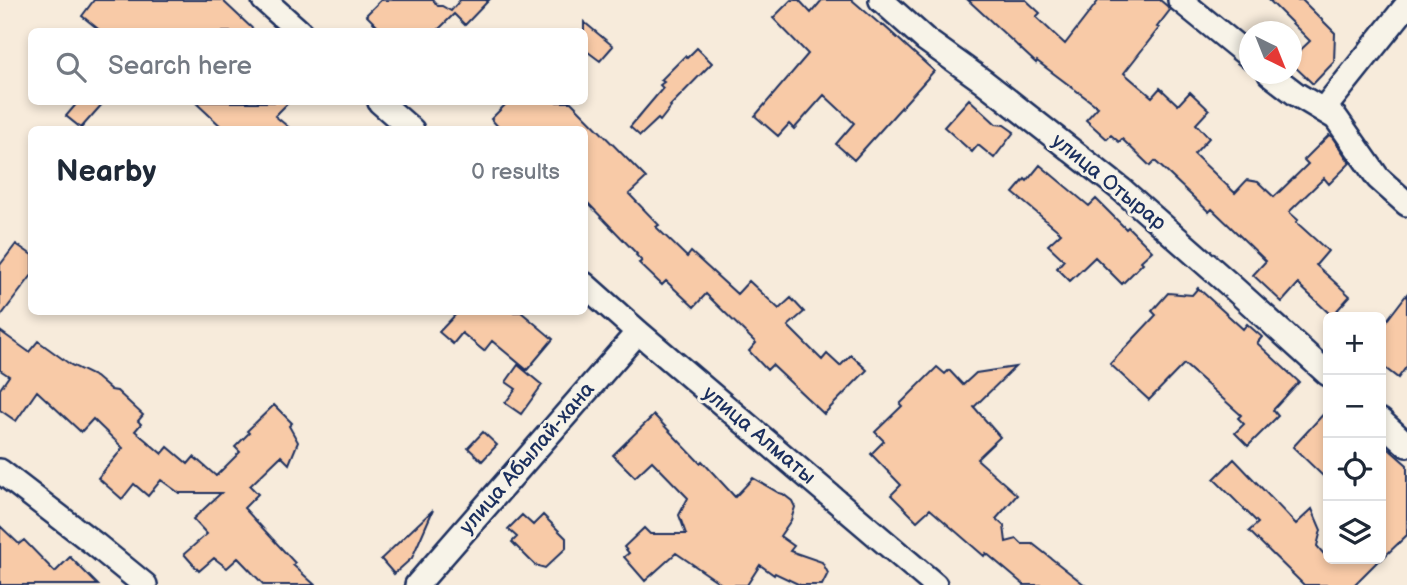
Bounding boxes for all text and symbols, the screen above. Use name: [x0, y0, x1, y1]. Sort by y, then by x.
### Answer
north arrow: [1239, 21, 1302, 84]
search box: [28, 28, 588, 105]
icon: search: [52, 48, 90, 86]
text: Search here: [108, 51, 252, 82]
street label: улица Отырар: [1047, 128, 1171, 236]
text: Nearby: [56, 154, 156, 190]
text: 0 results: [471, 158, 560, 186]
map controls: [1323, 312, 1386, 564]
button: +: [1323, 312, 1386, 375]
button: −: [1323, 375, 1386, 438]
street label: улица Абылай-хана: [454, 376, 600, 539]
street label: улица Алматы: [698, 381, 820, 489]
button: locate: [1323, 438, 1386, 501]
button: layers: [1323, 501, 1386, 564]

